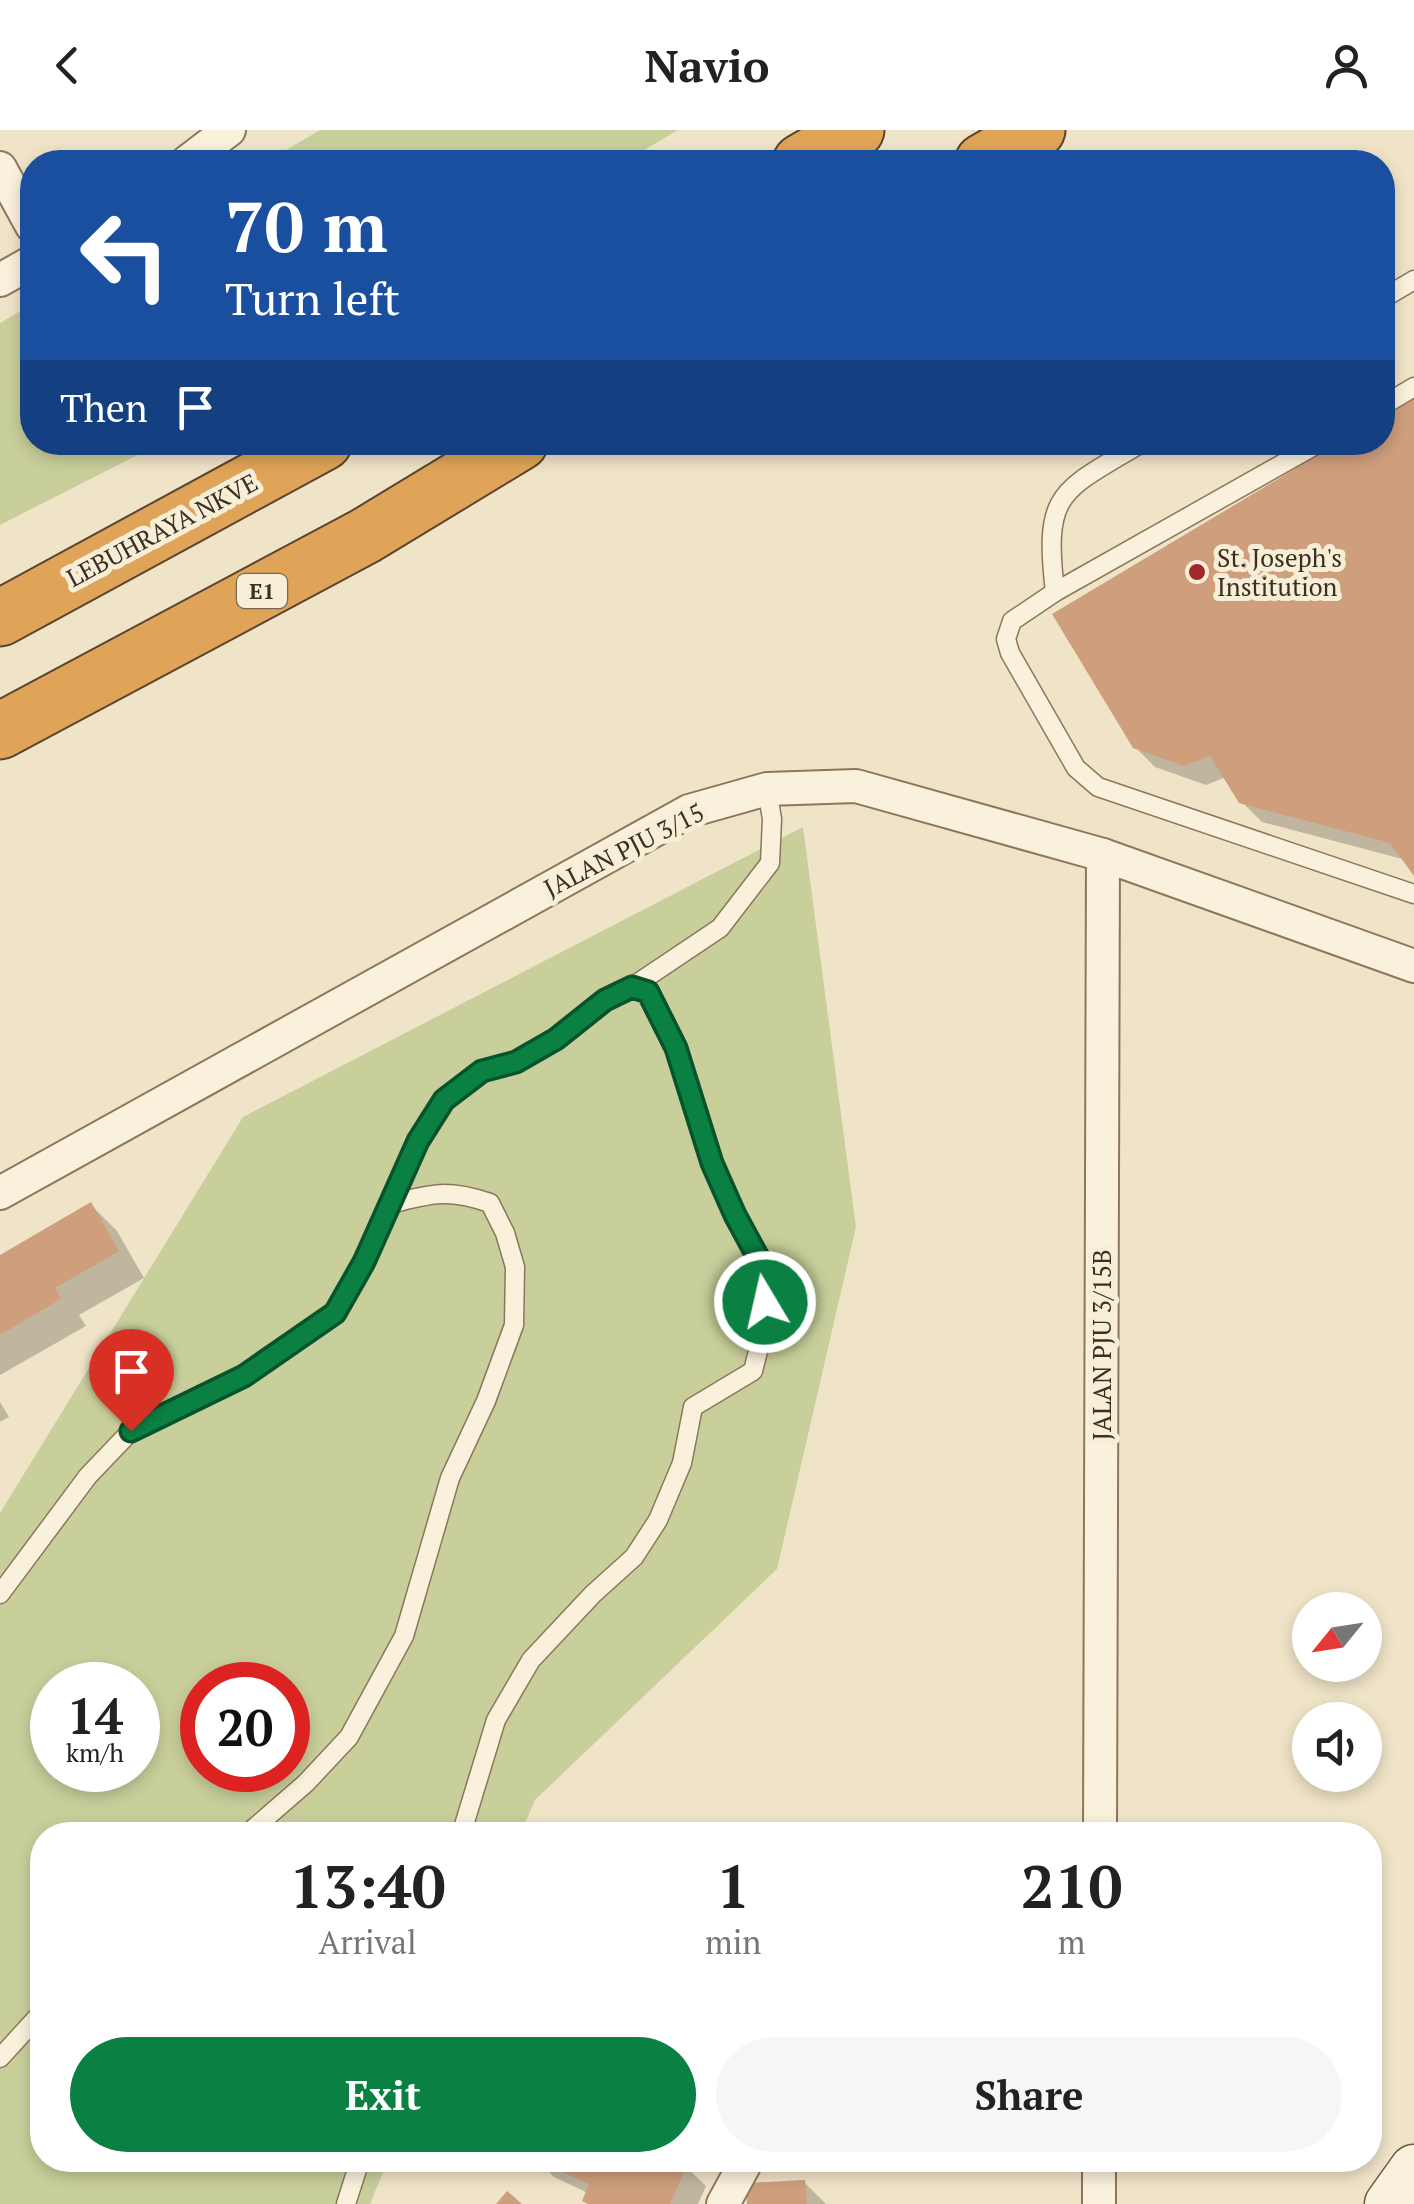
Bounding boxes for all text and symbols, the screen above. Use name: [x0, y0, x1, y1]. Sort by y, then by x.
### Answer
text: Navio: [644, 35, 770, 95]
icon: back: [40, 38, 95, 93]
icon: person: [1319, 38, 1374, 93]
text: 70 m: [225, 179, 388, 272]
icon: left: [60, 190, 190, 320]
text: Turn left: [225, 268, 400, 328]
icon: arrive: [168, 380, 223, 435]
text: Then: [60, 383, 148, 433]
street label: LEBUHRAYA NKVE: [60, 465, 263, 594]
place label: St. Joseph's Institution: [1217, 541, 1342, 603]
marker: St. Joseph's Institution: [1186, 561, 1208, 583]
road number: E1: [237, 574, 287, 608]
street label: JALAN PJU 3/15: [538, 795, 710, 904]
street label: JALAN PJU 3/15B: [1085, 1249, 1118, 1441]
position arrow: [713, 1250, 817, 1354]
pin: [89, 1329, 174, 1432]
icon: arrive: [104, 1344, 159, 1399]
north arrow: [1292, 1592, 1382, 1682]
map controls: [1292, 1592, 1382, 1792]
speed limit sign: 20: [180, 1662, 310, 1792]
text: 14: [67, 1682, 123, 1748]
button: sound: [1292, 1702, 1382, 1792]
text: km/h: [66, 1736, 124, 1769]
text: 13:40: [289, 1846, 446, 1925]
text: 1: [716, 1846, 750, 1925]
text: 210: [1021, 1846, 1123, 1925]
text: Arrival: [319, 1921, 417, 1963]
text: min: [705, 1921, 761, 1963]
text: m: [1058, 1921, 1085, 1963]
button: Exit: [70, 2037, 696, 2152]
button: Share: [716, 2037, 1342, 2152]

